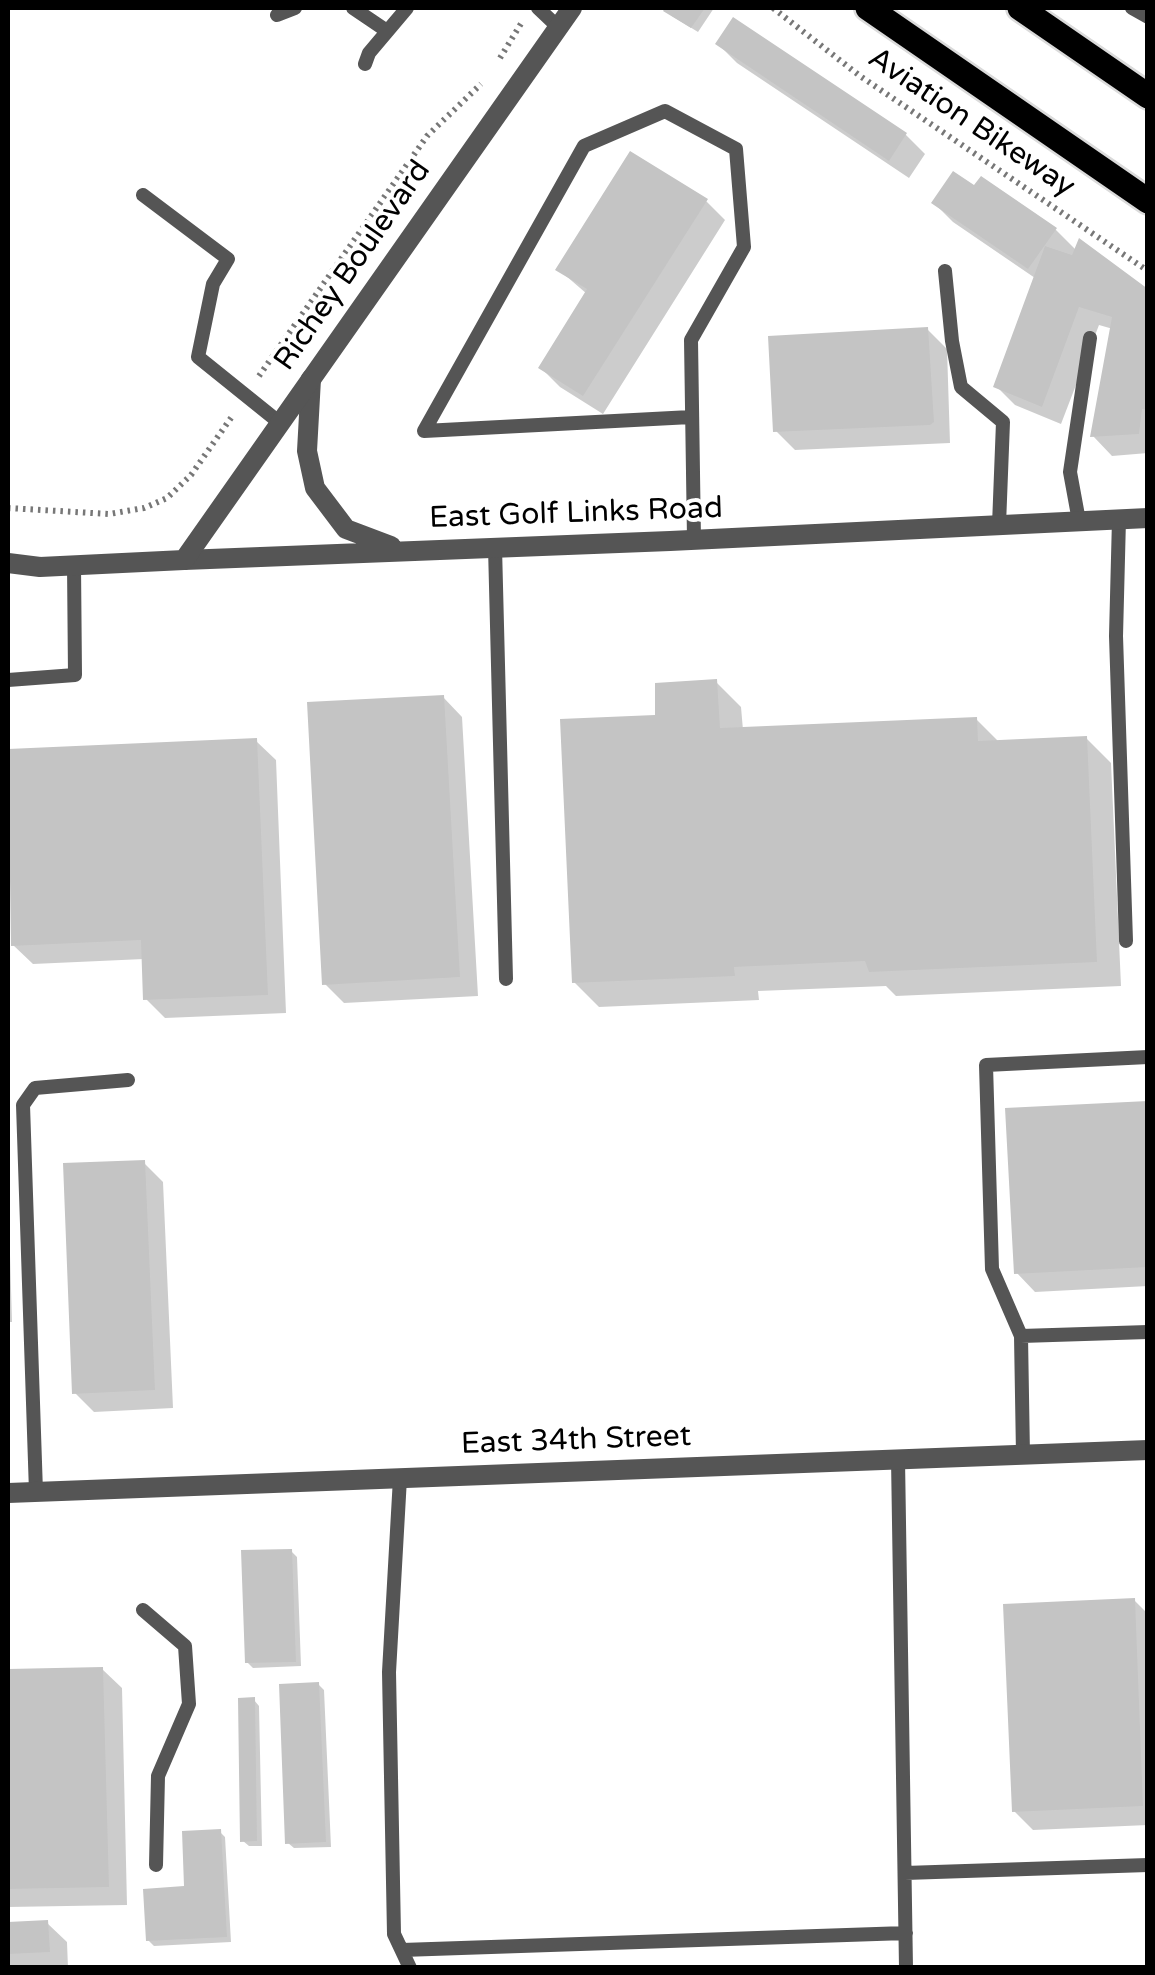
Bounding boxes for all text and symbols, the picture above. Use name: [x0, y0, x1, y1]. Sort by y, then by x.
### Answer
street label: Aviation Bikeway: [861, 41, 1081, 205]
street label: Richey Boulevard: [267, 154, 439, 378]
street label: East Golf Links Road: [429, 491, 723, 537]
street label: East 34th Street: [460, 1419, 692, 1463]

